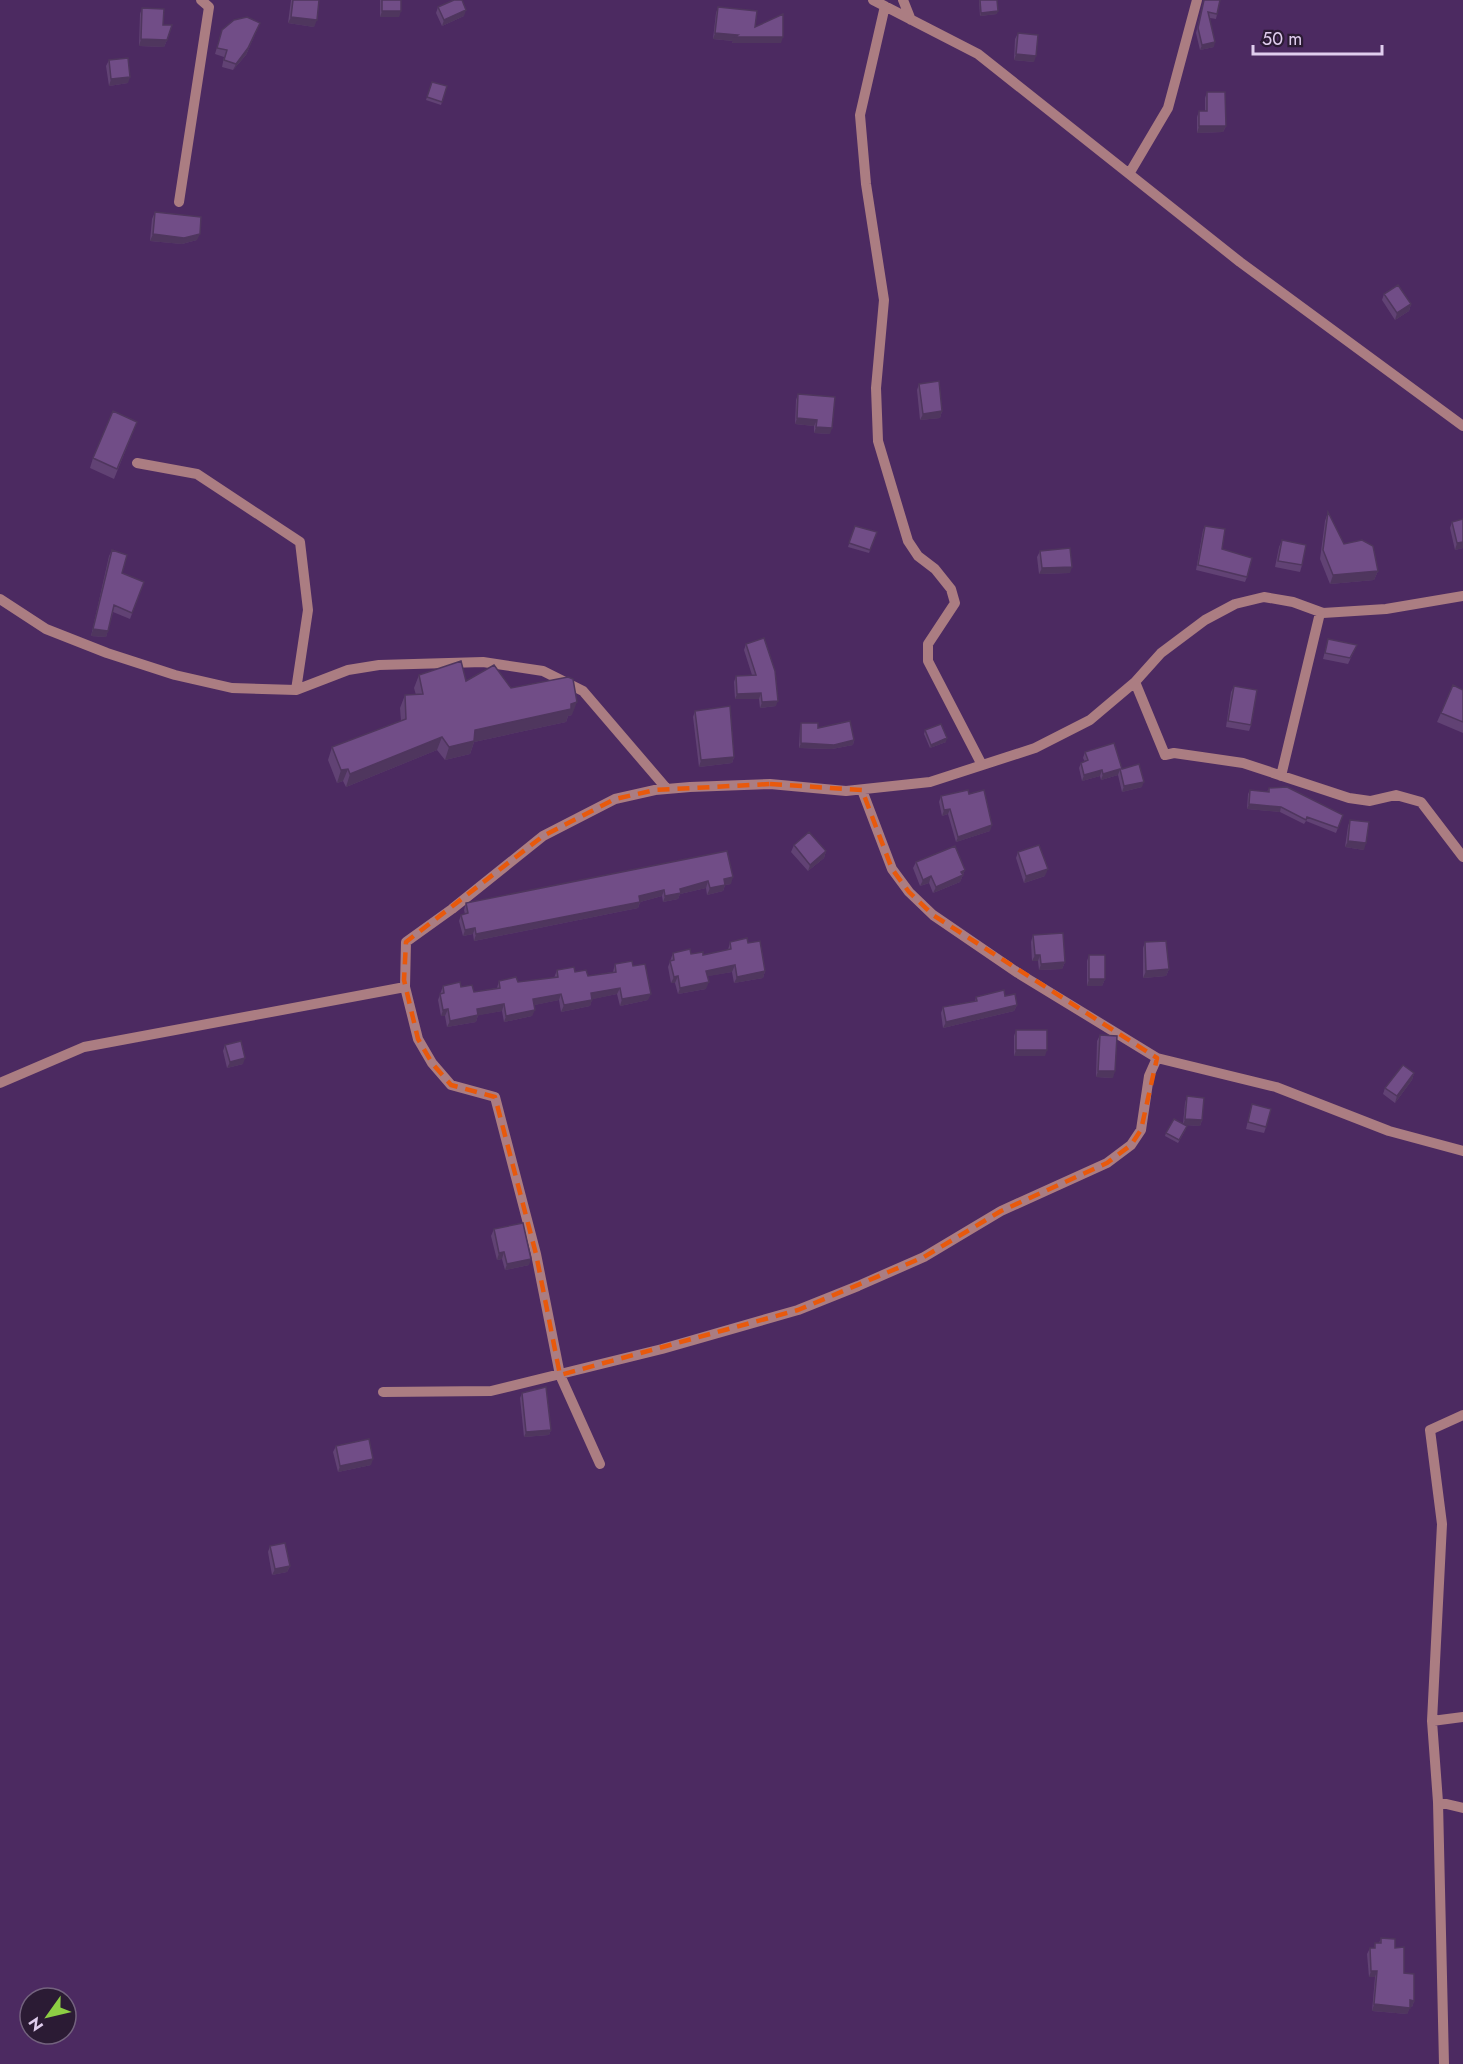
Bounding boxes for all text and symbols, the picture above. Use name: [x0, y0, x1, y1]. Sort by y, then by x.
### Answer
scale bar: [1253, 18, 1382, 56]
text: 50 m: [1262, 26, 1302, 52]
north arrow: [18, 1986, 78, 2046]
text: N: [23, 2012, 49, 2036]

